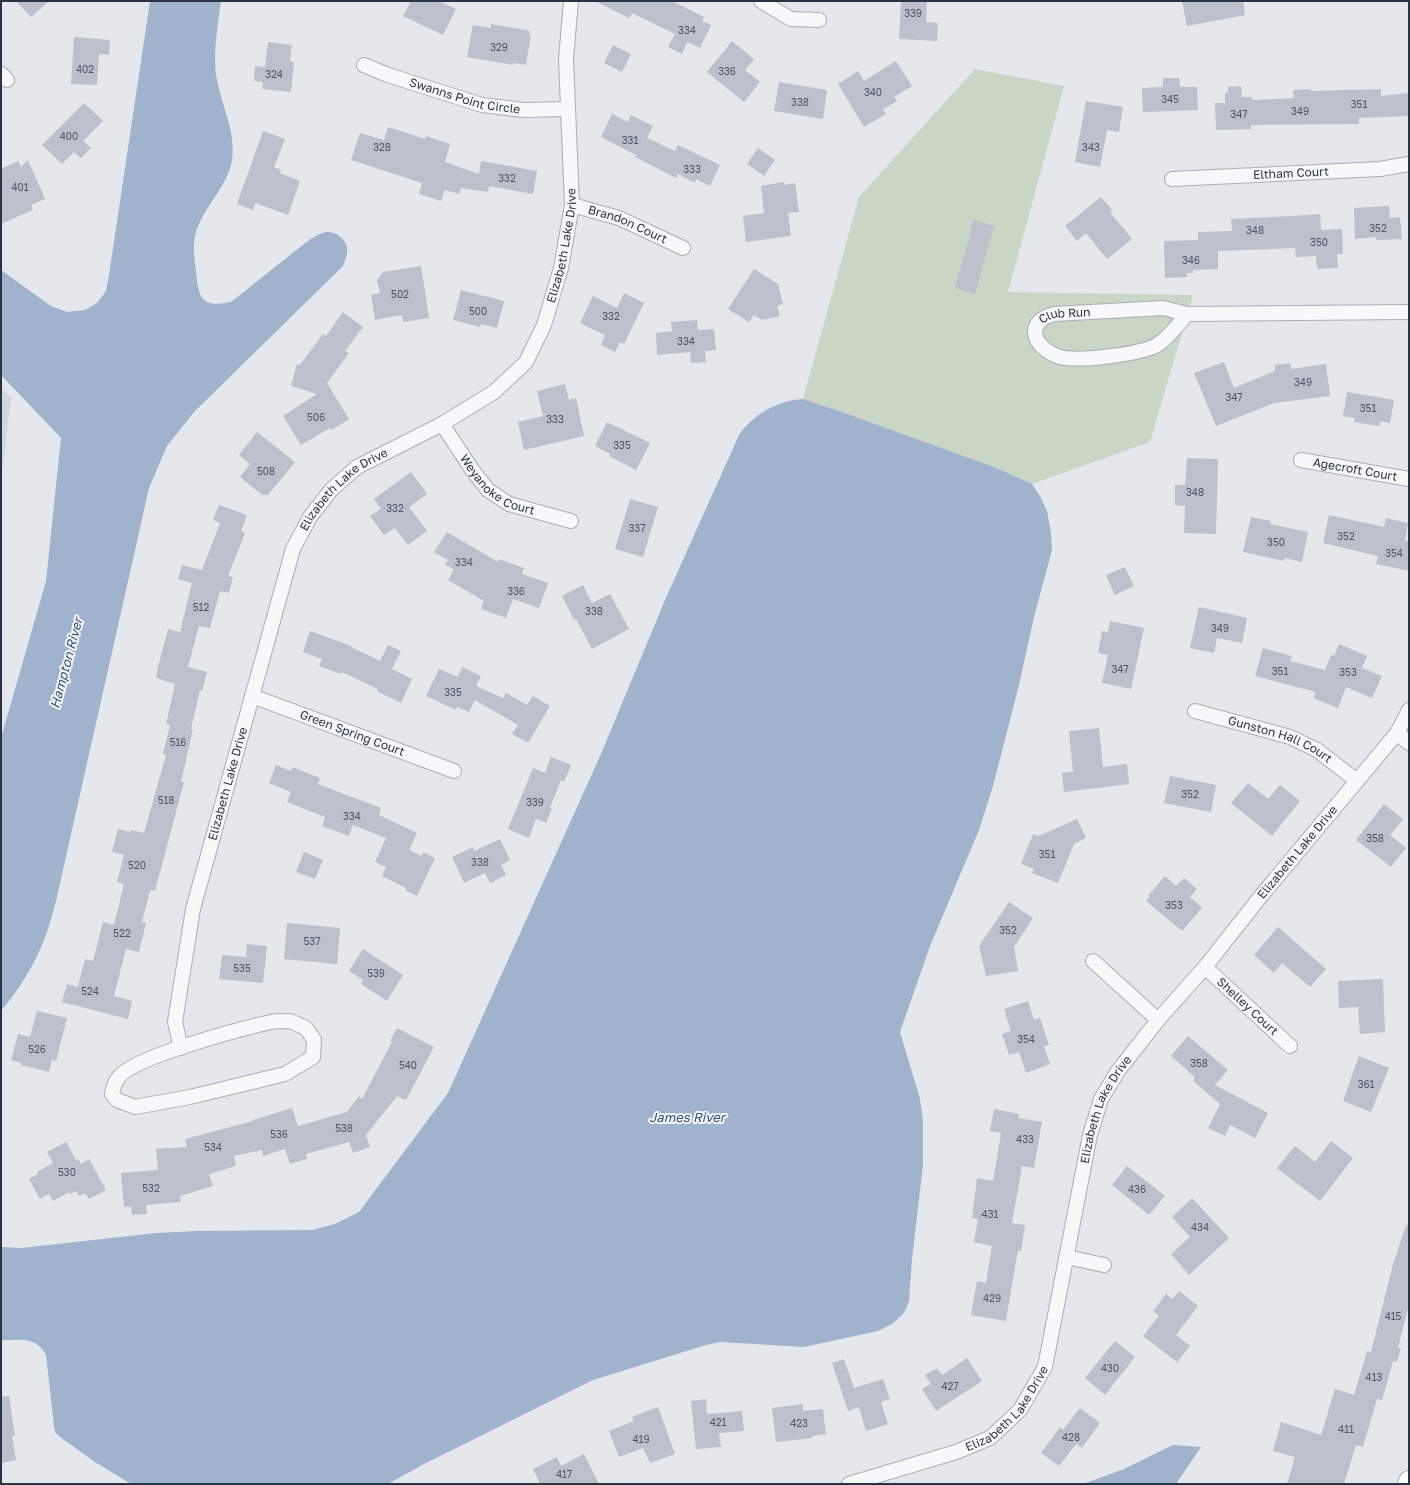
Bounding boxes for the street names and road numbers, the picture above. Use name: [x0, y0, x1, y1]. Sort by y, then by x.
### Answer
street label: Swanns Point Circle: [408, 74, 521, 117]
street label: Eltham Court: [1253, 163, 1329, 182]
street label: Elizabeth Lake Drive: [543, 188, 579, 305]
street label: Brandon Court: [586, 202, 670, 247]
street label: Club Run: [1035, 304, 1091, 327]
street label: Elizabeth Lake Drive: [296, 445, 390, 533]
street label: Weyanoke Court: [457, 451, 537, 518]
street label: Agecroft Court: [1312, 454, 1399, 484]
street label: Green Spring Court: [298, 707, 407, 759]
street label: Gunston Hall Court: [1226, 712, 1335, 766]
street label: Elizabeth Lake Drive: [204, 725, 250, 842]
street label: Elizabeth Lake Drive: [1254, 802, 1340, 902]
street label: Shelley Court: [1214, 974, 1282, 1038]
street label: Elizabeth Lake Drive: [1077, 1052, 1134, 1165]
street label: Elizabeth Lake Drive: [963, 1363, 1051, 1454]

